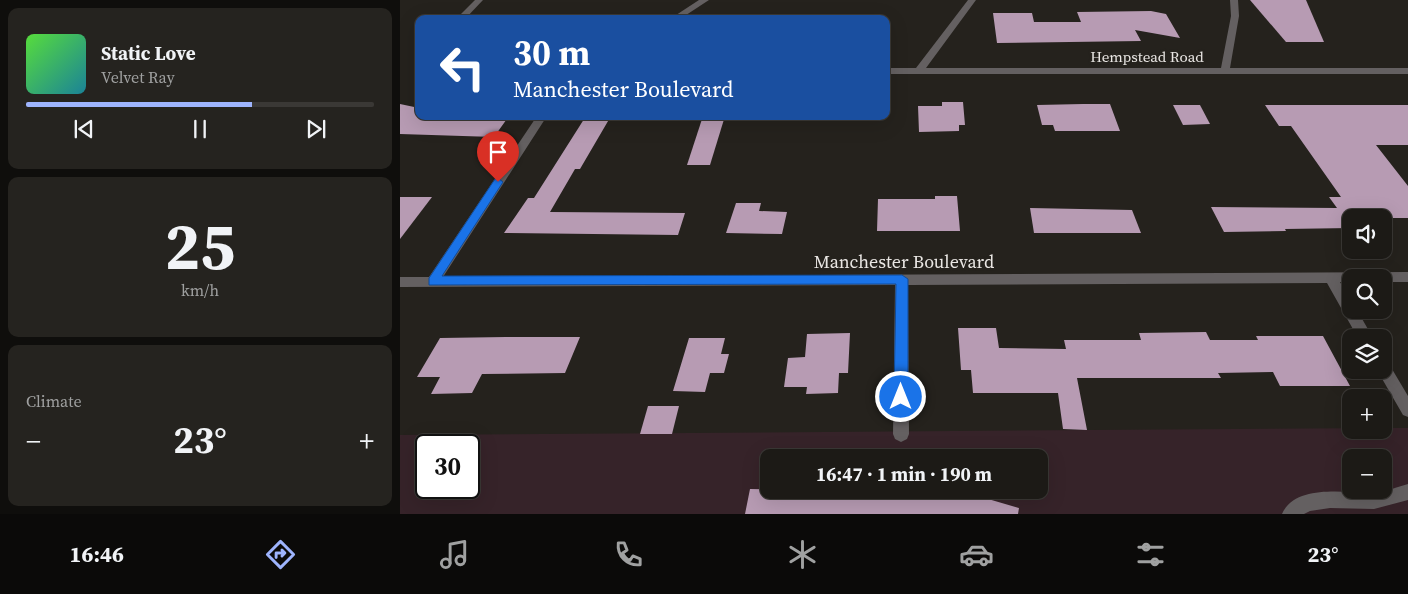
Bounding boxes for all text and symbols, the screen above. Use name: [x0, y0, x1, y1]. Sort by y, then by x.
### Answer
text: 30 m: [513, 29, 590, 77]
icon: left: [430, 35, 495, 100]
text: Static Love: [101, 40, 196, 66]
street label: Hempstead Road: [1090, 46, 1204, 67]
text: Velvet Ray: [101, 66, 175, 88]
text: Manchester Boulevard: [513, 74, 734, 104]
icon: previous: [70, 115, 98, 143]
icon: pause: [186, 115, 214, 143]
icon: next: [302, 115, 330, 143]
pin: [477, 131, 519, 182]
icon: arrive: [484, 138, 512, 166]
text: 25: [165, 202, 235, 291]
map controls: [1342, 209, 1392, 499]
button: sound: [1342, 209, 1392, 259]
street label: Manchester Boulevard: [814, 249, 994, 274]
button: search: [1342, 269, 1392, 319]
text: km/h: [181, 279, 219, 301]
button: layers: [1342, 329, 1392, 379]
position arrow: [874, 370, 926, 422]
button: +: [1342, 389, 1392, 439]
text: Climate: [26, 390, 82, 412]
text: 23°: [173, 414, 227, 466]
text: −: [26, 422, 41, 460]
text: +: [359, 422, 374, 460]
speed limit sign: 30: [415, 434, 480, 499]
button: −: [1342, 449, 1392, 499]
text: 16:47 · 1 min · 190 m: [816, 461, 992, 487]
icon: directions: [263, 537, 298, 572]
icon: music: [437, 537, 472, 572]
icon: phone: [611, 537, 646, 572]
icon: climate: [785, 537, 820, 572]
icon: car: [959, 537, 994, 572]
icon: filters: [1133, 537, 1168, 572]
text: 16:46: [70, 539, 124, 569]
text: 23°: [1307, 539, 1338, 569]

